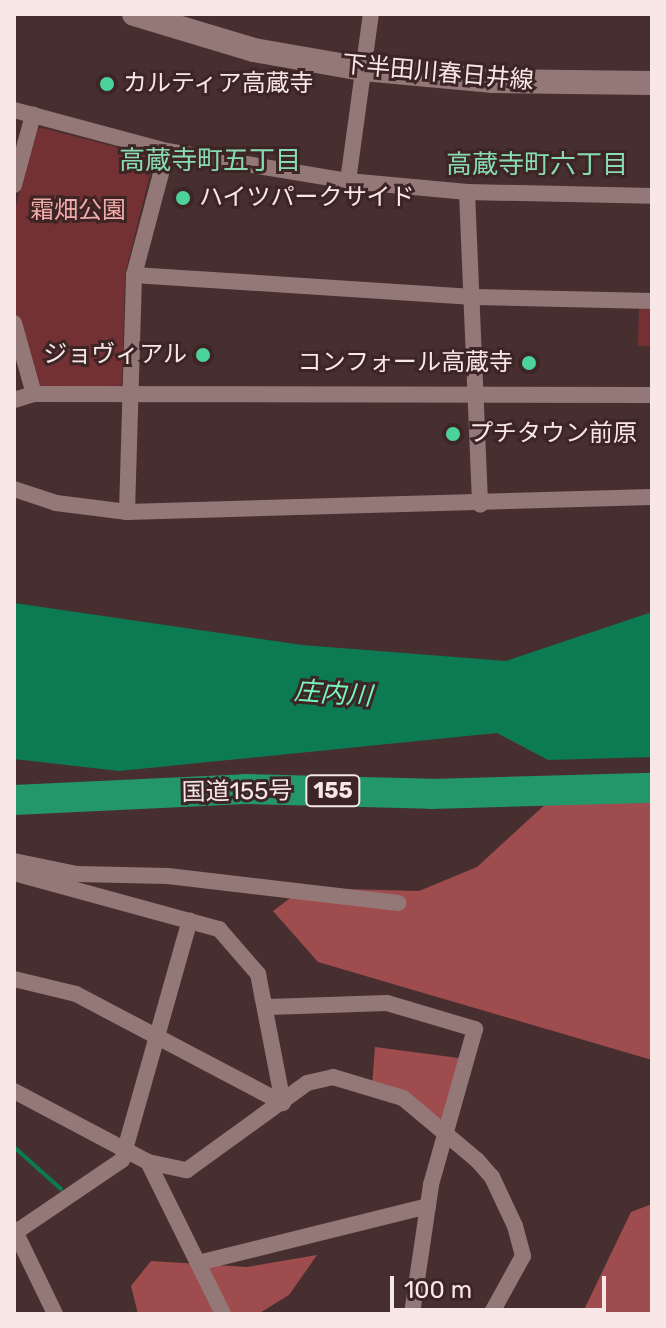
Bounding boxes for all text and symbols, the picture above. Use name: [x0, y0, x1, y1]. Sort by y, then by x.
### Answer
street label: 下半田川春日井線: [341, 50, 535, 96]
place label: カルティア高蔵寺: [123, 70, 315, 98]
marker: カルティア高蔵寺: [98, 75, 116, 93]
district label: 高蔵寺町五丁目: [119, 145, 301, 177]
district label: 高蔵寺町六丁目: [446, 149, 628, 181]
place label: ハイツパークサイド: [199, 184, 415, 212]
marker: ハイツパークサイド: [174, 189, 192, 207]
park label: 霜畑公園: [30, 197, 126, 225]
place label: ジョヴィアル: [43, 341, 187, 369]
marker: ジョヴィアル: [194, 346, 212, 364]
place label: コンフォール高蔵寺: [297, 349, 513, 377]
marker: コンフォール高蔵寺: [520, 354, 538, 372]
place label: プチタウン前原: [469, 420, 637, 448]
marker: プチタウン前原: [444, 425, 462, 443]
water label: 庄内川: [293, 676, 373, 712]
road number: 155: [305, 773, 361, 809]
street label: 国道155号: [181, 777, 293, 807]
scale bar: [394, 1260, 610, 1310]
text: 100 m: [404, 1276, 472, 1304]

